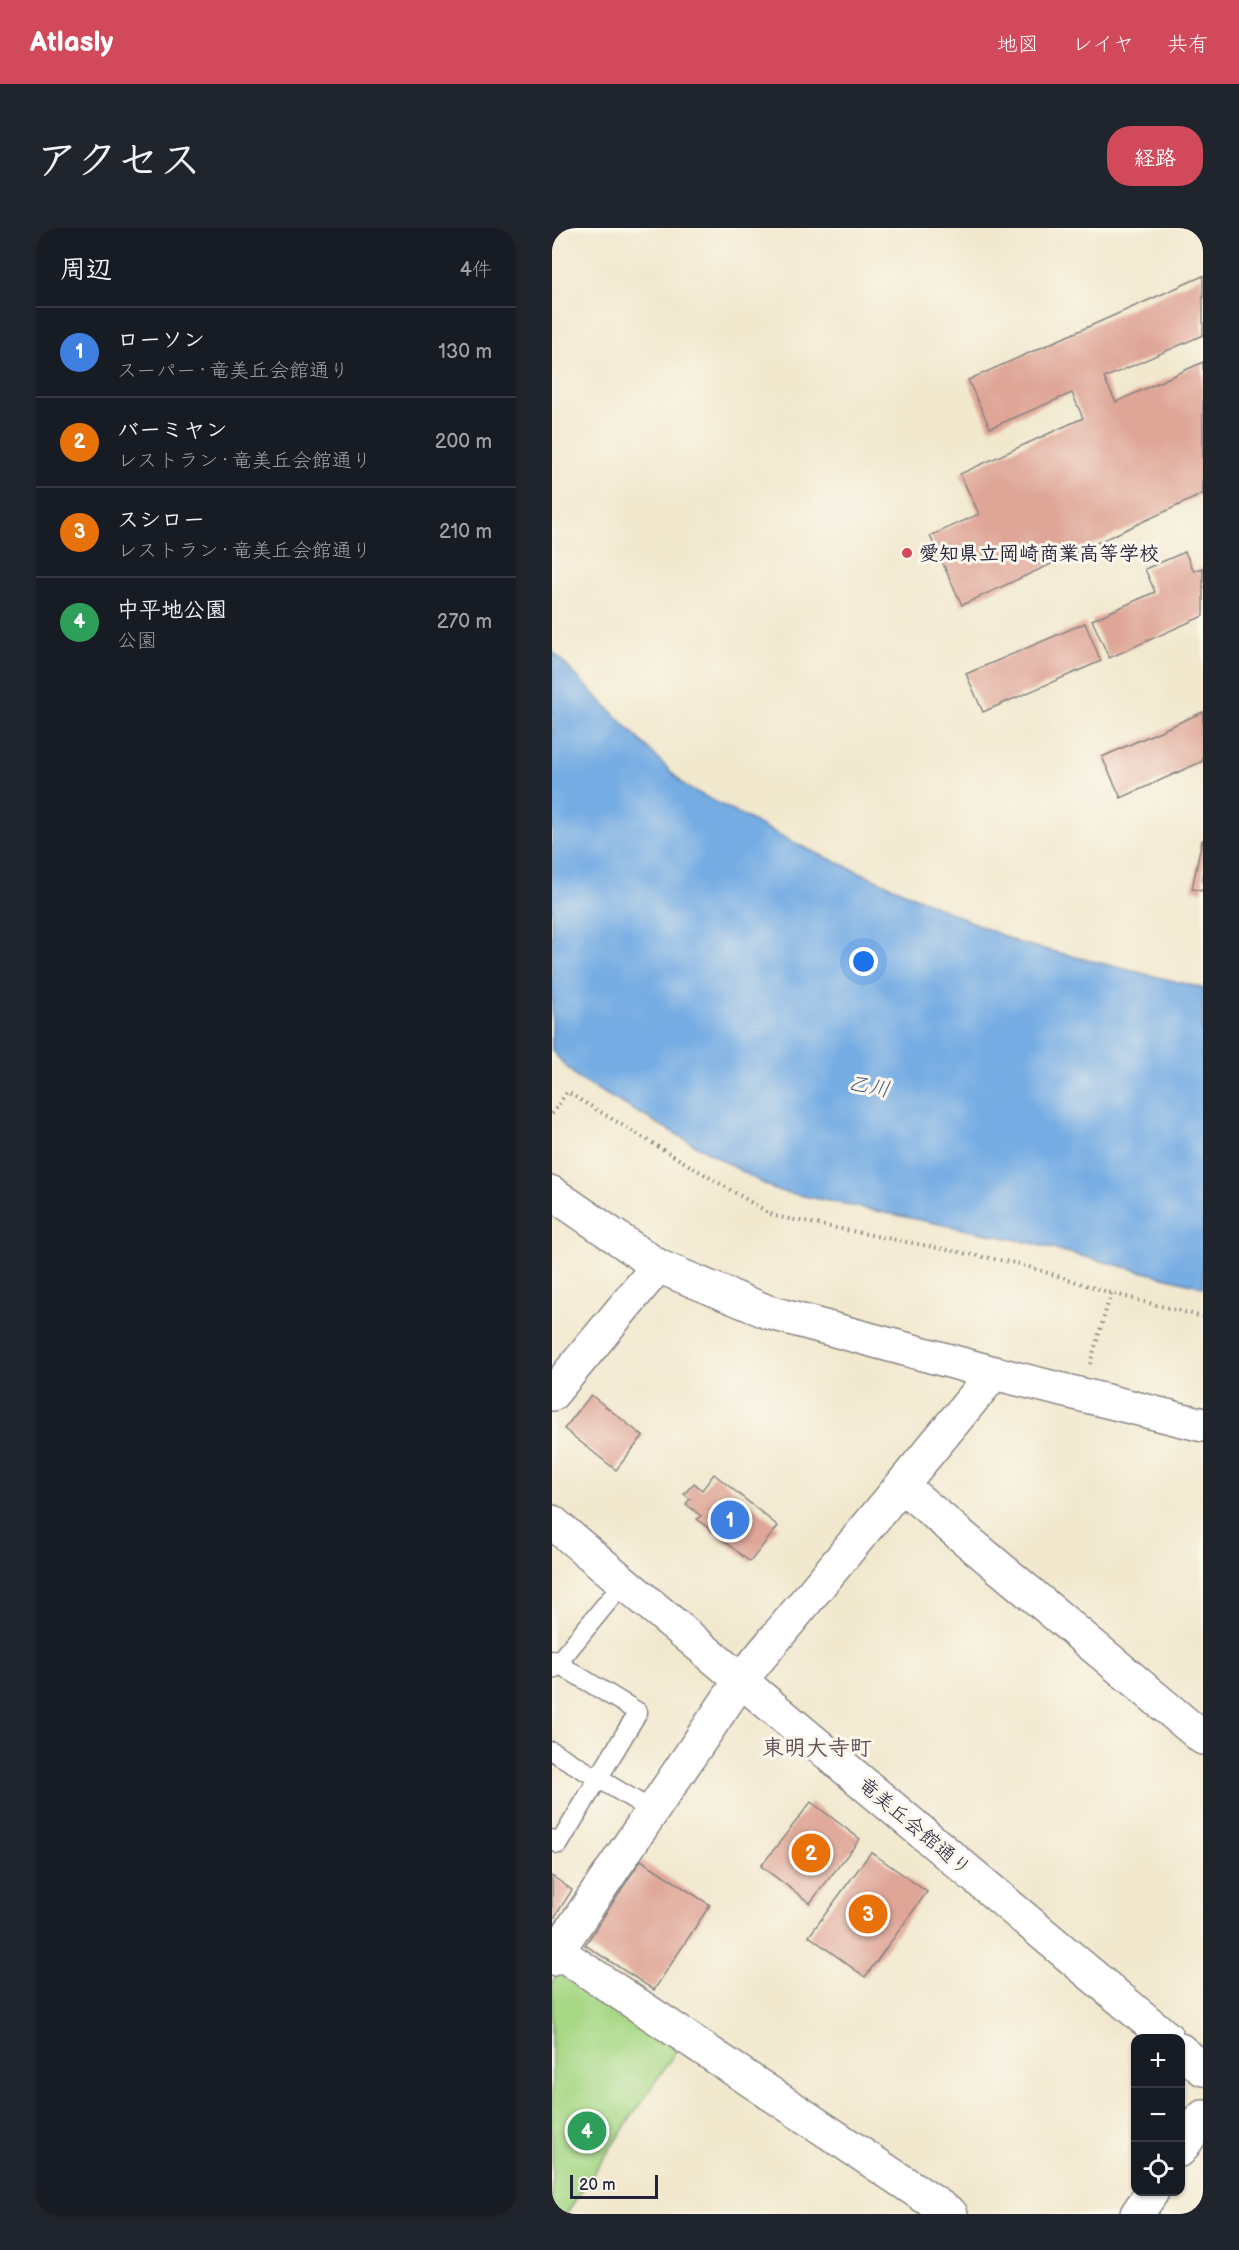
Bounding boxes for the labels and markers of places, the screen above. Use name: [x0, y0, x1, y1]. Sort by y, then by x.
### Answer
place label: 愛知県立岡崎商業高等学校: [919, 542, 1159, 566]
marker: 愛知県立岡崎商業高等学校: [900, 546, 914, 560]
pin: 1: [710, 1498, 750, 1542]
pin: 2: [792, 1830, 830, 1876]
pin: 3: [848, 1892, 888, 1936]
pin: 4: [567, 2108, 606, 2154]

